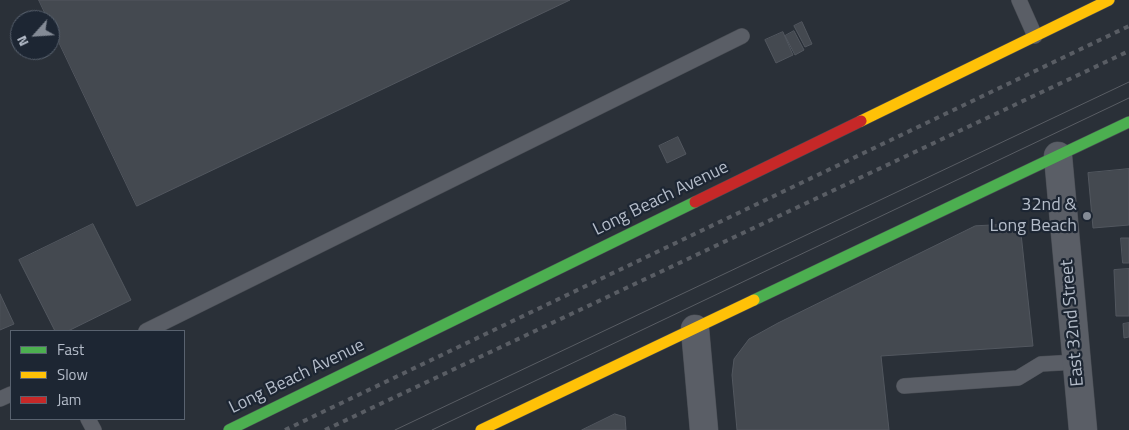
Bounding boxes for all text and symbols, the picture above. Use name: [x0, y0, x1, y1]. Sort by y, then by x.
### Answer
north arrow: [10, 10, 60, 60]
text: N: [10, 32, 34, 50]
street label: Long Beach Avenue: [590, 157, 732, 241]
place label: 32nd & Long Beach: [989, 195, 1077, 238]
marker: 32nd & Long Beach: [1081, 210, 1093, 222]
street label: East 32nd Street: [1057, 259, 1089, 387]
legend: [10, 330, 185, 420]
street label: Long Beach Avenue: [226, 335, 368, 419]
text: Fast: [57, 338, 84, 361]
text: Slow: [57, 363, 88, 386]
text: Jam: [57, 388, 81, 411]

